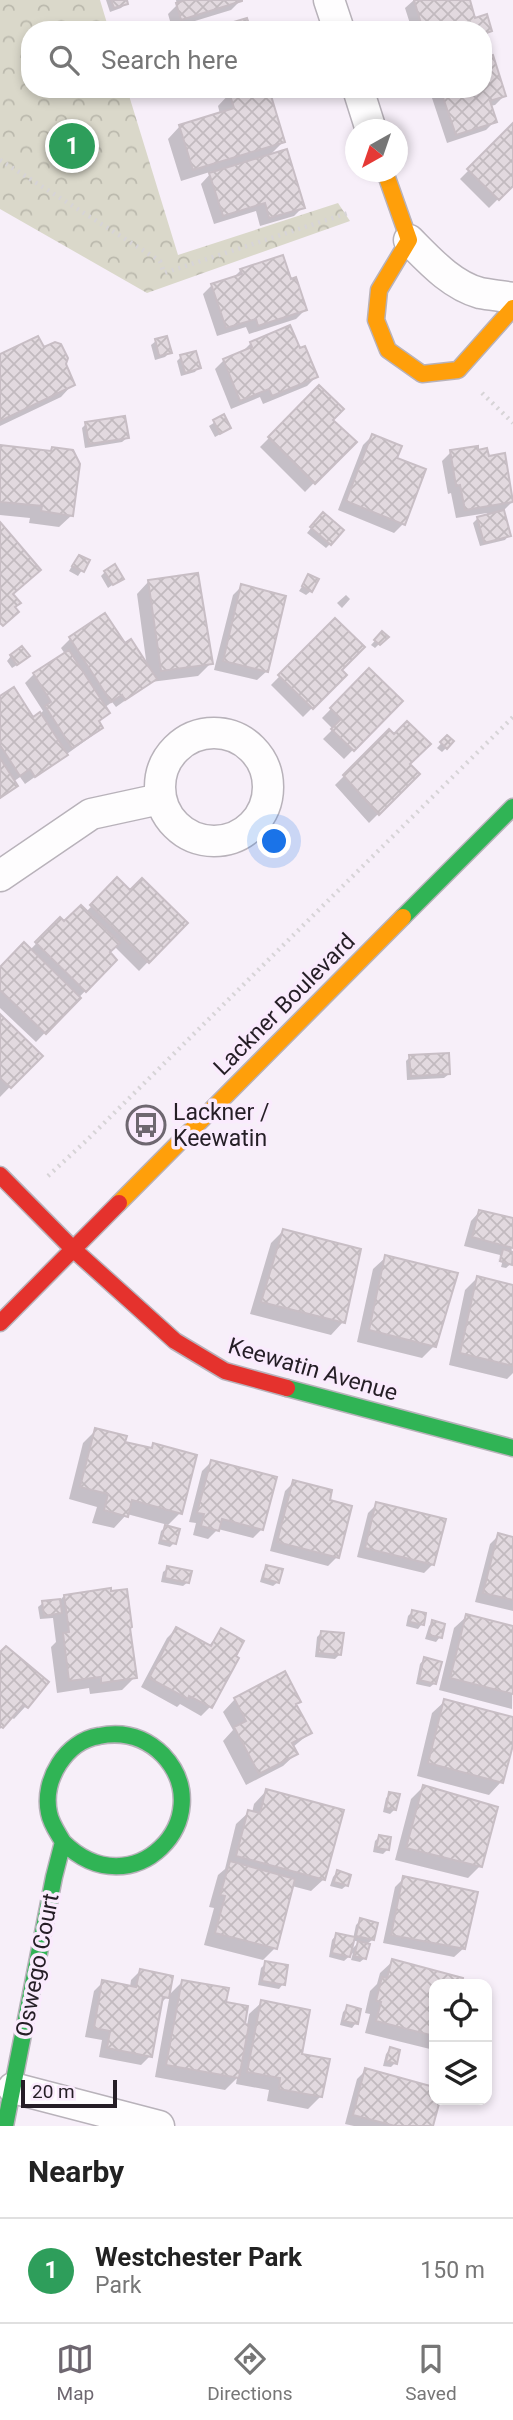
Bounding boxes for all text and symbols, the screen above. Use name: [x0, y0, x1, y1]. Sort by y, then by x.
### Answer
search box: [21, 21, 492, 98]
icon: search: [45, 41, 83, 79]
text: Search here: [101, 45, 238, 75]
north arrow: [345, 119, 408, 182]
pin: 1: [49, 120, 95, 172]
your location: [257, 824, 291, 858]
street label: Lackner Boulevard: [208, 928, 361, 1081]
place label: Lackner / Keewatin: [173, 1099, 269, 1152]
bus stop icon: Lackner / Keewatin: [125, 1104, 167, 1146]
street label: Keewatin Avenue: [225, 1332, 401, 1407]
street label: Oswego Court: [10, 1891, 65, 2039]
map controls: [429, 1979, 492, 2105]
button: locate: [429, 1979, 492, 2042]
button: layers: [429, 2042, 492, 2105]
scale bar: [21, 2077, 117, 2109]
text: 20 m: [32, 2080, 75, 2103]
text: Nearby: [28, 2154, 124, 2189]
text: Westchester Park: [95, 2242, 302, 2272]
text: 1: [44, 2257, 58, 2284]
text: 150 m: [420, 2257, 485, 2284]
text: Park: [95, 2272, 141, 2299]
tab: Map: [56, 2340, 94, 2405]
tab: Directions: [207, 2340, 292, 2405]
tab: Saved: [405, 2340, 457, 2405]

